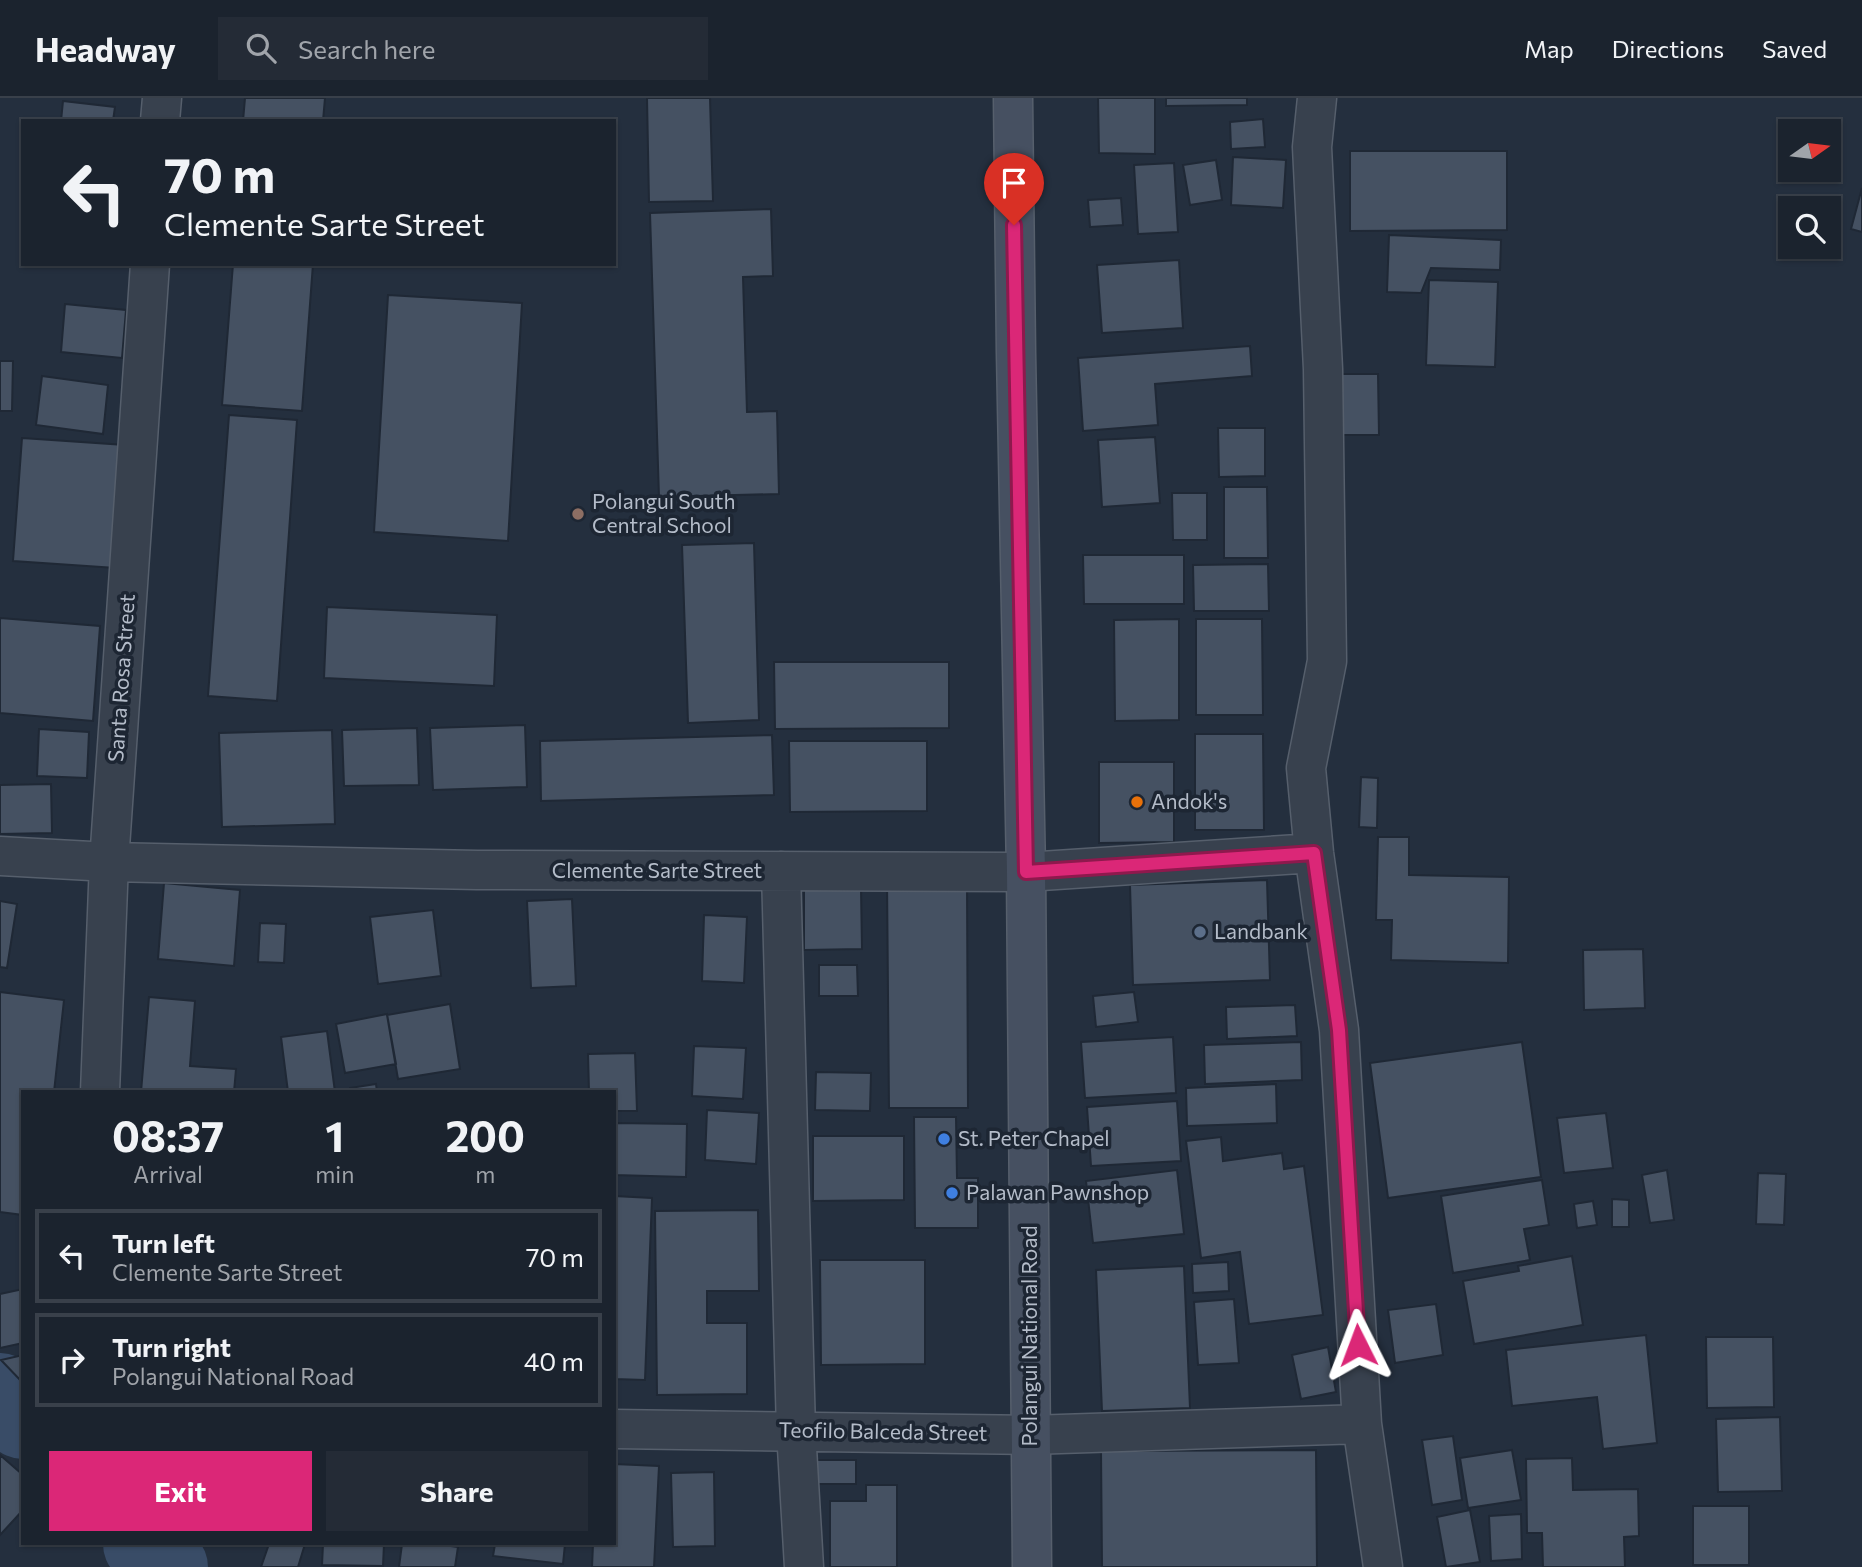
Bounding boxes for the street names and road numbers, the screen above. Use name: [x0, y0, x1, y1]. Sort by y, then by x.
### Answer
street label: Santa Rosa Street: [102, 593, 139, 763]
street label: Clemente Sarte Street: [552, 857, 762, 882]
street label: Polangui National Road: [1016, 1225, 1041, 1447]
street label: Teofilo Balceda Street: [778, 1416, 988, 1445]

